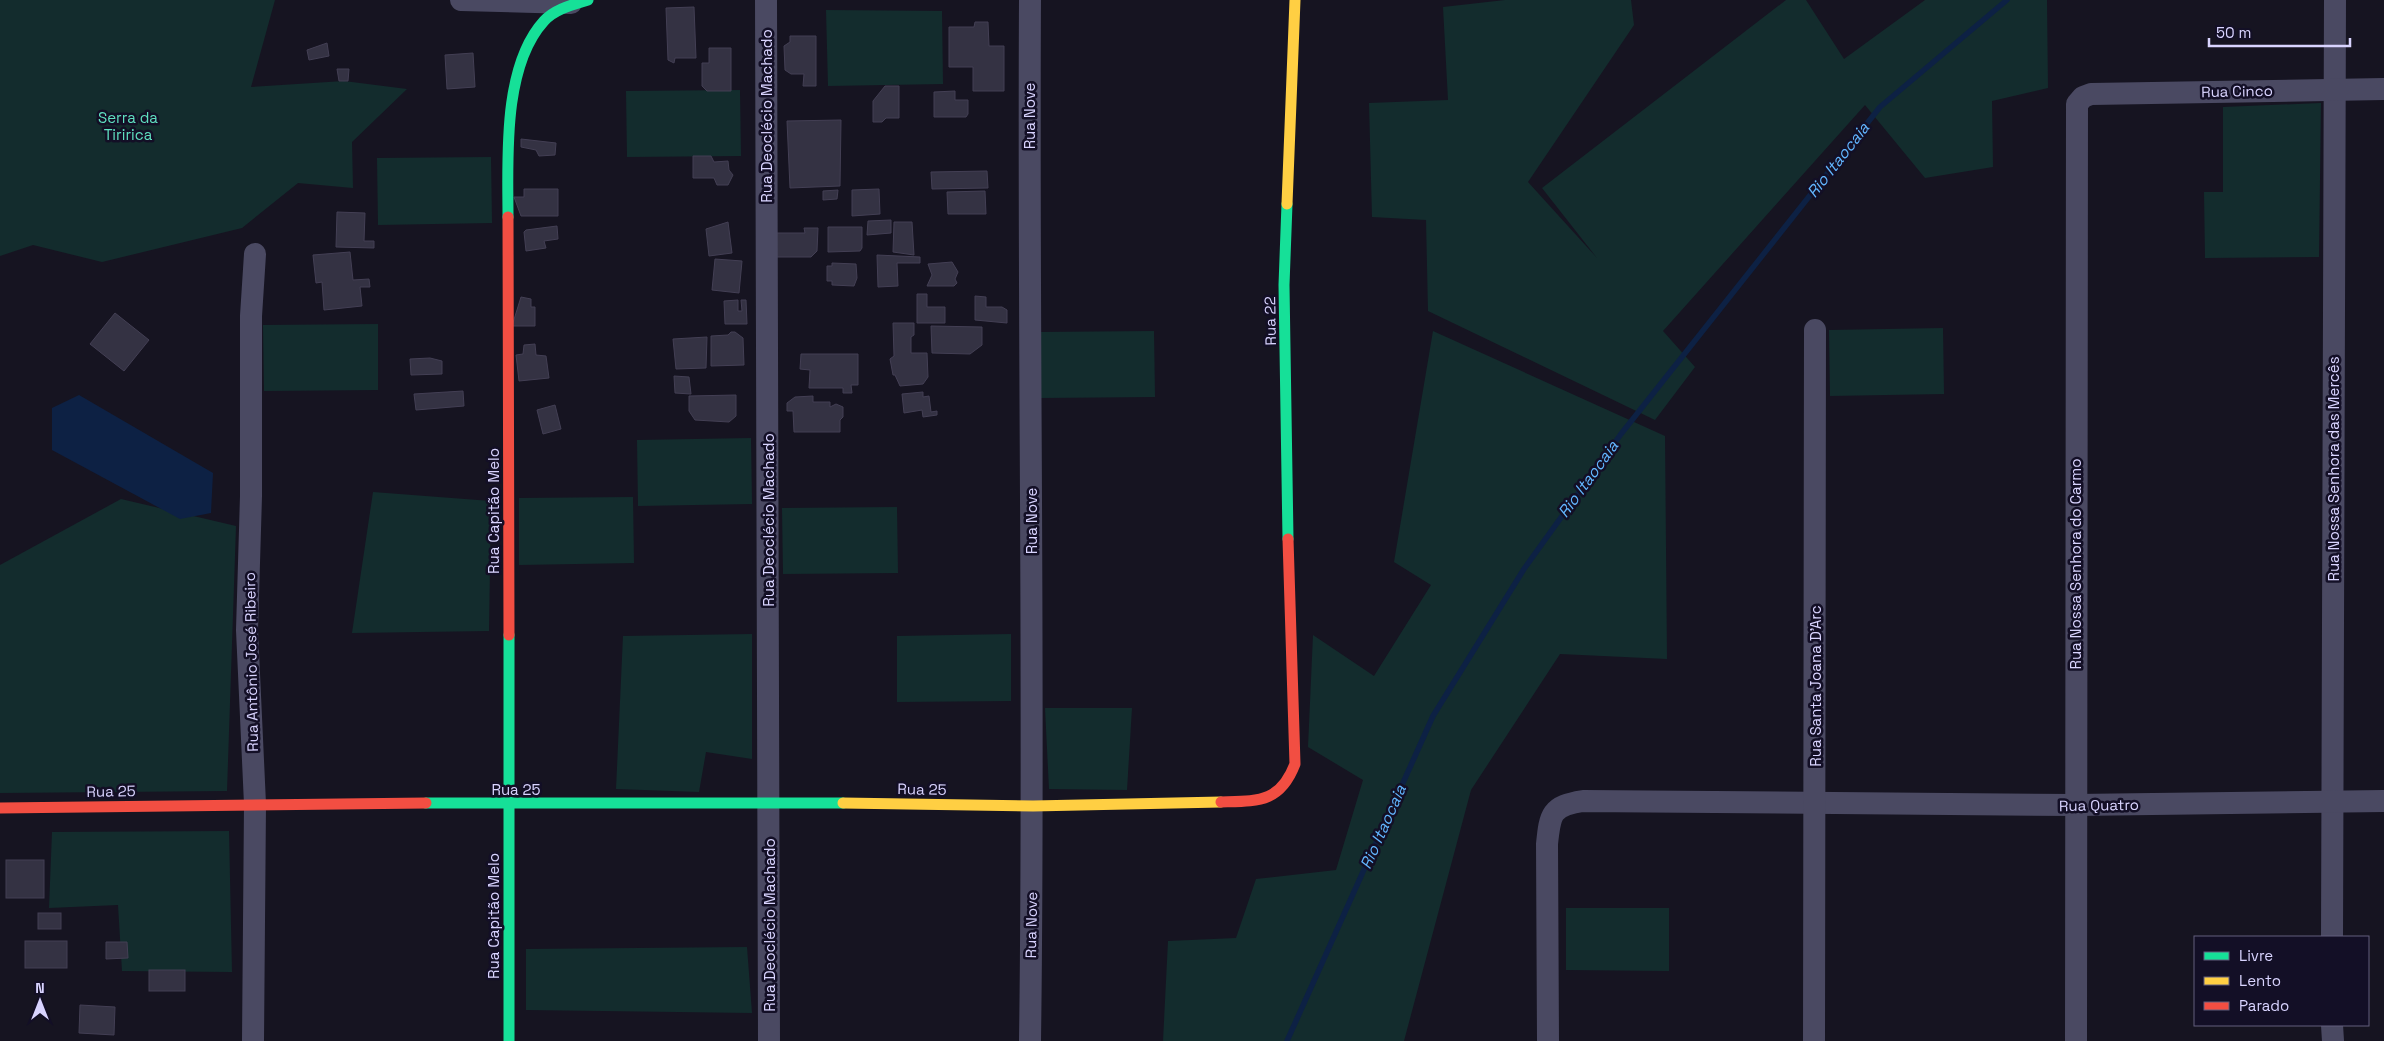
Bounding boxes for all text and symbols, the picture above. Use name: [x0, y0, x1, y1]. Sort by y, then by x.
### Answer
scale bar: [2209, 15, 2350, 47]
text: 50 m: [2216, 23, 2251, 42]
street label: Rua Deoclécio Machado: [757, 29, 776, 203]
street label: Rua Cinco: [2201, 81, 2273, 101]
street label: Rua Nove: [1020, 83, 1039, 149]
park label: Serra da Tiririca: [98, 108, 158, 144]
water label: Rio Itaocaia: [1802, 117, 1874, 202]
street label: Rua 22: [1260, 296, 1280, 346]
street label: Rua Nossa Senhora das Mercês: [2324, 356, 2343, 582]
street label: Rua Deoclécio Machado: [759, 433, 778, 607]
water label: Rio Itaocaia: [1553, 436, 1623, 522]
street label: Rua Capitão Melo: [484, 448, 503, 574]
street label: Rua Nossa Senhora do Carmo: [2066, 458, 2085, 670]
street label: Rua Nove: [1022, 488, 1041, 554]
street label: Rua Antônio José Ribeiro: [240, 572, 262, 752]
street label: Rua Santa Joana D'Arc: [1806, 605, 1825, 767]
street label: Rua 25: [897, 779, 947, 799]
street label: Rua 25: [491, 780, 541, 799]
street label: Rua 25: [86, 781, 136, 801]
water label: Rio Itaocaia: [1355, 781, 1411, 872]
street label: Rua Quatro: [2059, 795, 2139, 815]
street label: Rua Deoclécio Machado: [760, 838, 779, 1012]
street label: Rua Capitão Melo: [484, 853, 503, 979]
street label: Rua Nove: [1021, 891, 1041, 959]
legend: [2194, 936, 2369, 1026]
text: Livre: [2239, 946, 2273, 965]
text: Lento: [2239, 971, 2281, 990]
north arrow: [15, 976, 65, 1026]
text: N: [35, 979, 45, 997]
text: Parado: [2239, 996, 2289, 1015]

